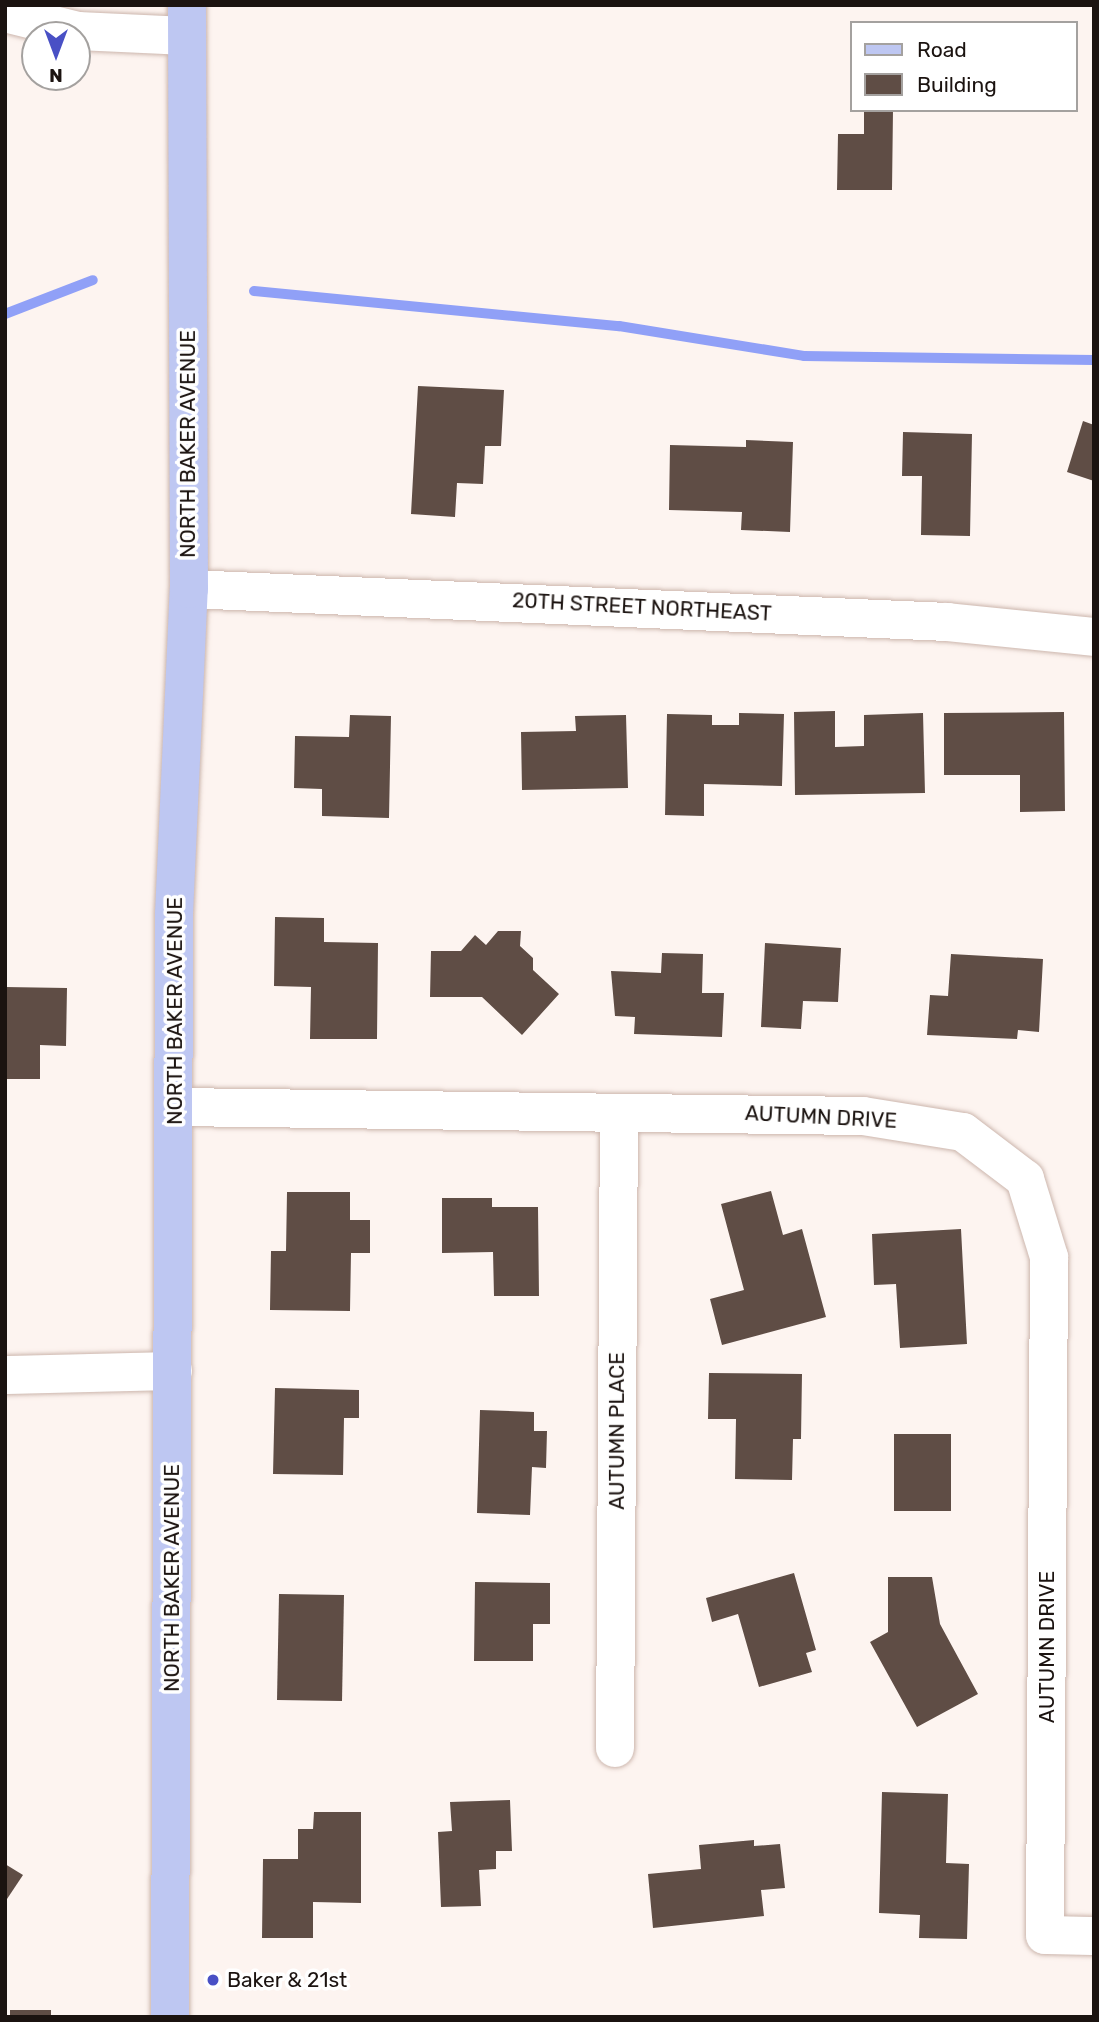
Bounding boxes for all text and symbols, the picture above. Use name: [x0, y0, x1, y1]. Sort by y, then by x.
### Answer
north arrow: [21, 21, 91, 91]
legend: [850, 21, 1078, 112]
text: Road: [917, 37, 967, 62]
text: N: [49, 64, 63, 87]
text: Building: [917, 72, 997, 97]
street label: NORTH BAKER AVENUE: [175, 330, 201, 558]
street label: 20TH STREET NORTHEAST: [511, 588, 773, 626]
street label: NORTH BAKER AVENUE: [162, 897, 188, 1125]
street label: AUTUMN DRIVE: [744, 1100, 898, 1134]
street label: AUTUMN PLACE: [604, 1352, 630, 1510]
street label: NORTH BAKER AVENUE: [159, 1464, 185, 1692]
street label: AUTUMN DRIVE: [1034, 1571, 1060, 1723]
place label: Baker & 21st: [227, 1967, 348, 1993]
marker: Baker & 21st: [205, 1972, 221, 1988]

